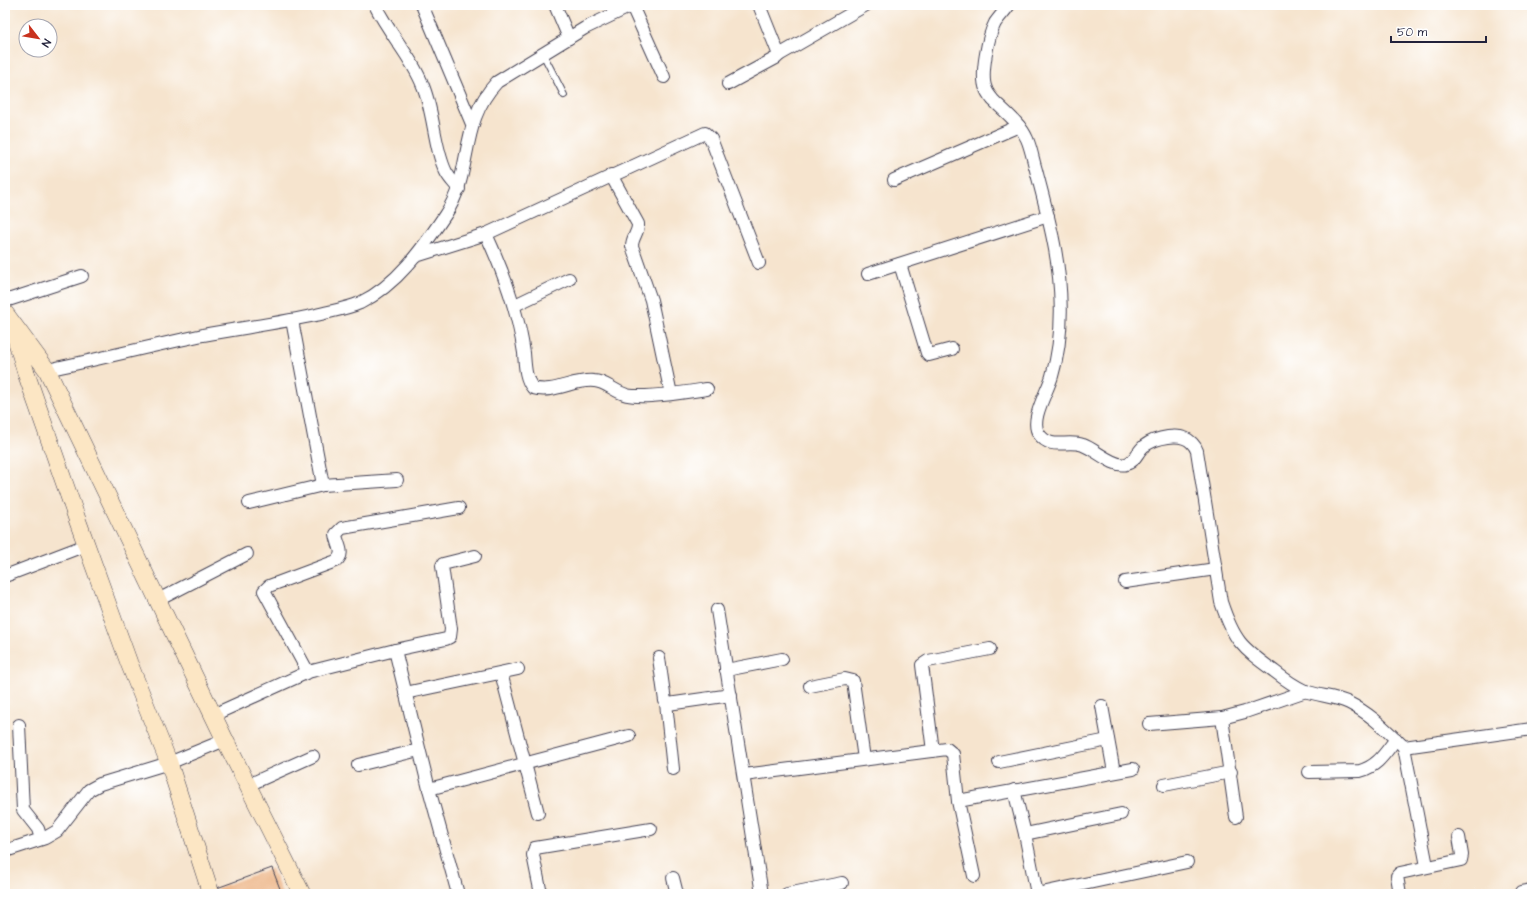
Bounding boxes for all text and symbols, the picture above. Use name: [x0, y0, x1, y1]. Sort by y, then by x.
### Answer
north arrow: [18, 18, 58, 58]
scale bar: [1391, 18, 1486, 44]
text: 50 m: [1397, 24, 1428, 41]
text: N: [38, 36, 54, 50]

